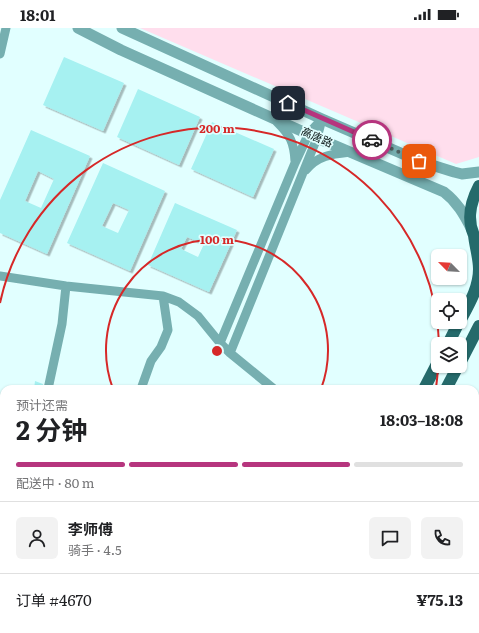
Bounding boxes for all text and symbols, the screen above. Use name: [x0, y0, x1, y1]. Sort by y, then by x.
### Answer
text: 18:01: [20, 3, 55, 26]
pin: [271, 86, 305, 120]
icon: home: [277, 92, 299, 114]
text: 200 m: [199, 119, 235, 137]
courier: [352, 120, 392, 160]
street label: 高唐路: [299, 122, 336, 150]
icon: car: [361, 129, 383, 151]
pin: [402, 144, 436, 178]
icon: bag: [408, 150, 430, 172]
text: 100 m: [200, 230, 234, 248]
north arrow: [431, 249, 467, 285]
map controls: [431, 249, 467, 373]
button: locate: [431, 293, 467, 329]
button: layers: [431, 337, 467, 373]
centre of rings: [210, 344, 224, 358]
text: 预计还需: [16, 395, 68, 414]
text: 18:03–18:08: [380, 408, 463, 431]
text: 2 分钟: [16, 409, 87, 448]
text: 配送中 · 80 m: [16, 473, 94, 492]
button: person: [16, 517, 58, 559]
text: 李师傅: [68, 517, 113, 540]
button: chat: [369, 517, 411, 559]
button: phone: [421, 517, 463, 559]
text: 骑手 · 4.5: [68, 540, 122, 559]
text: 订单 #4670: [16, 588, 92, 611]
text: ¥75.13: [416, 588, 463, 611]

